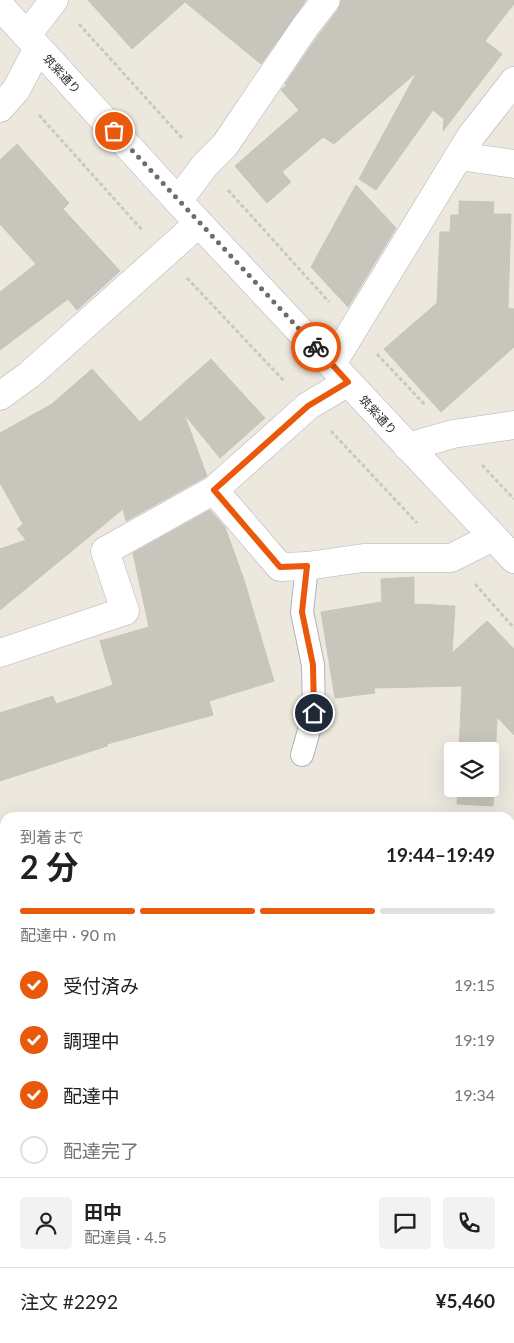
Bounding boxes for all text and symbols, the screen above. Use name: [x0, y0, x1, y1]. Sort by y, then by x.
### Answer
street label: 筑紫通り: [40, 51, 84, 97]
pin: [93, 110, 135, 152]
icon: bag: [100, 117, 128, 145]
courier: [291, 322, 341, 372]
icon: bike: [302, 333, 330, 361]
street label: 筑紫通り: [356, 392, 400, 438]
pin: [293, 692, 335, 734]
icon: home: [300, 699, 328, 727]
map controls: [444, 742, 499, 797]
button: layers: [444, 742, 499, 797]
text: 到着まで: [20, 827, 84, 846]
text: 19:44–19:49: [386, 843, 495, 866]
text: 2 分: [20, 847, 78, 886]
text: 配達中 · 90 m: [20, 925, 116, 944]
icon: check: [20, 971, 48, 999]
text: 受付済み: [63, 974, 139, 997]
text: 19:15: [454, 975, 495, 994]
icon: check: [20, 1026, 48, 1054]
text: 調理中: [63, 1029, 120, 1052]
text: 19:19: [454, 1030, 495, 1049]
icon: check: [20, 1081, 48, 1109]
text: 配達中: [63, 1084, 120, 1107]
text: 19:34: [454, 1085, 495, 1104]
text: 配達完了: [63, 1139, 139, 1162]
button: person: [20, 1197, 72, 1249]
button: chat: [379, 1197, 431, 1249]
button: phone: [443, 1197, 495, 1249]
text: 田中: [84, 1200, 122, 1223]
text: 配達員 · 4.5: [84, 1227, 167, 1246]
text: ¥5,460: [435, 1289, 495, 1312]
text: 注文 #2292: [20, 1290, 118, 1313]

